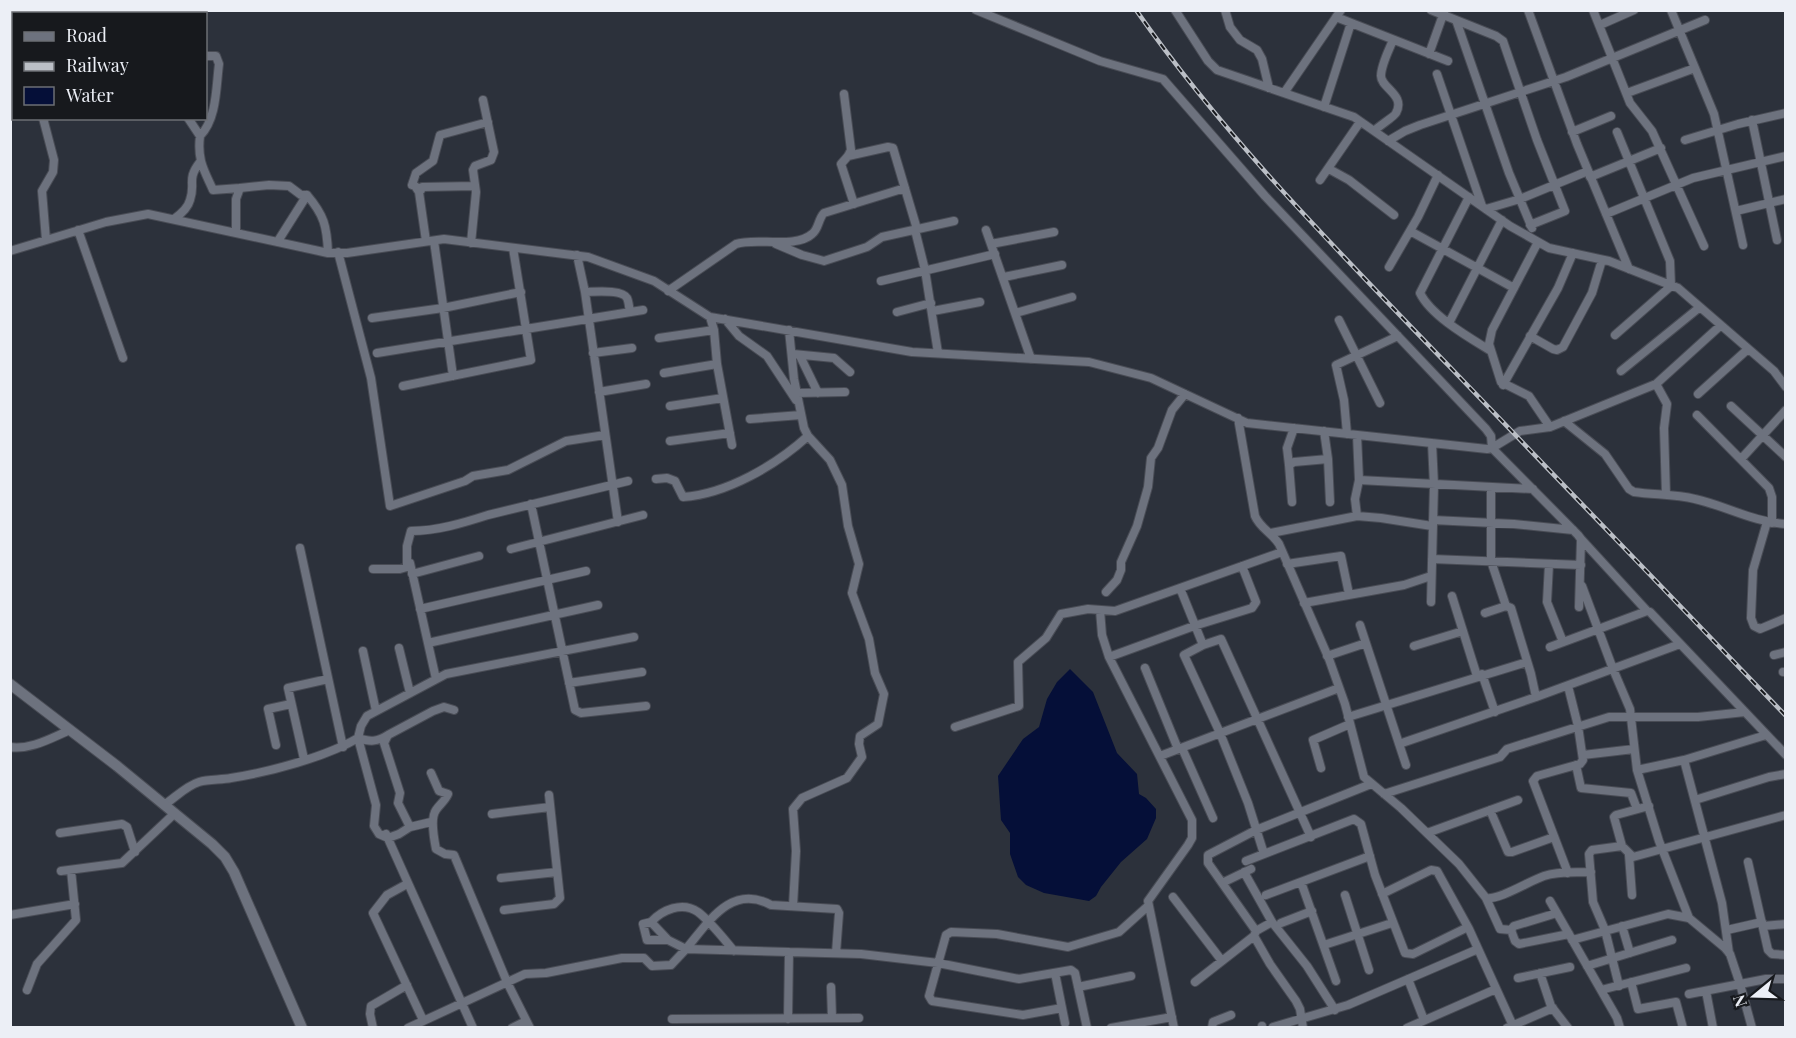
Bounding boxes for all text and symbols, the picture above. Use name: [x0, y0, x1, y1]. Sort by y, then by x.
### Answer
legend: [12, 12, 207, 120]
text: Road: [66, 23, 107, 47]
text: Railway: [66, 53, 129, 77]
text: Water: [65, 83, 114, 107]
north arrow: [1724, 966, 1784, 1026]
text: N: [1727, 992, 1751, 1010]

